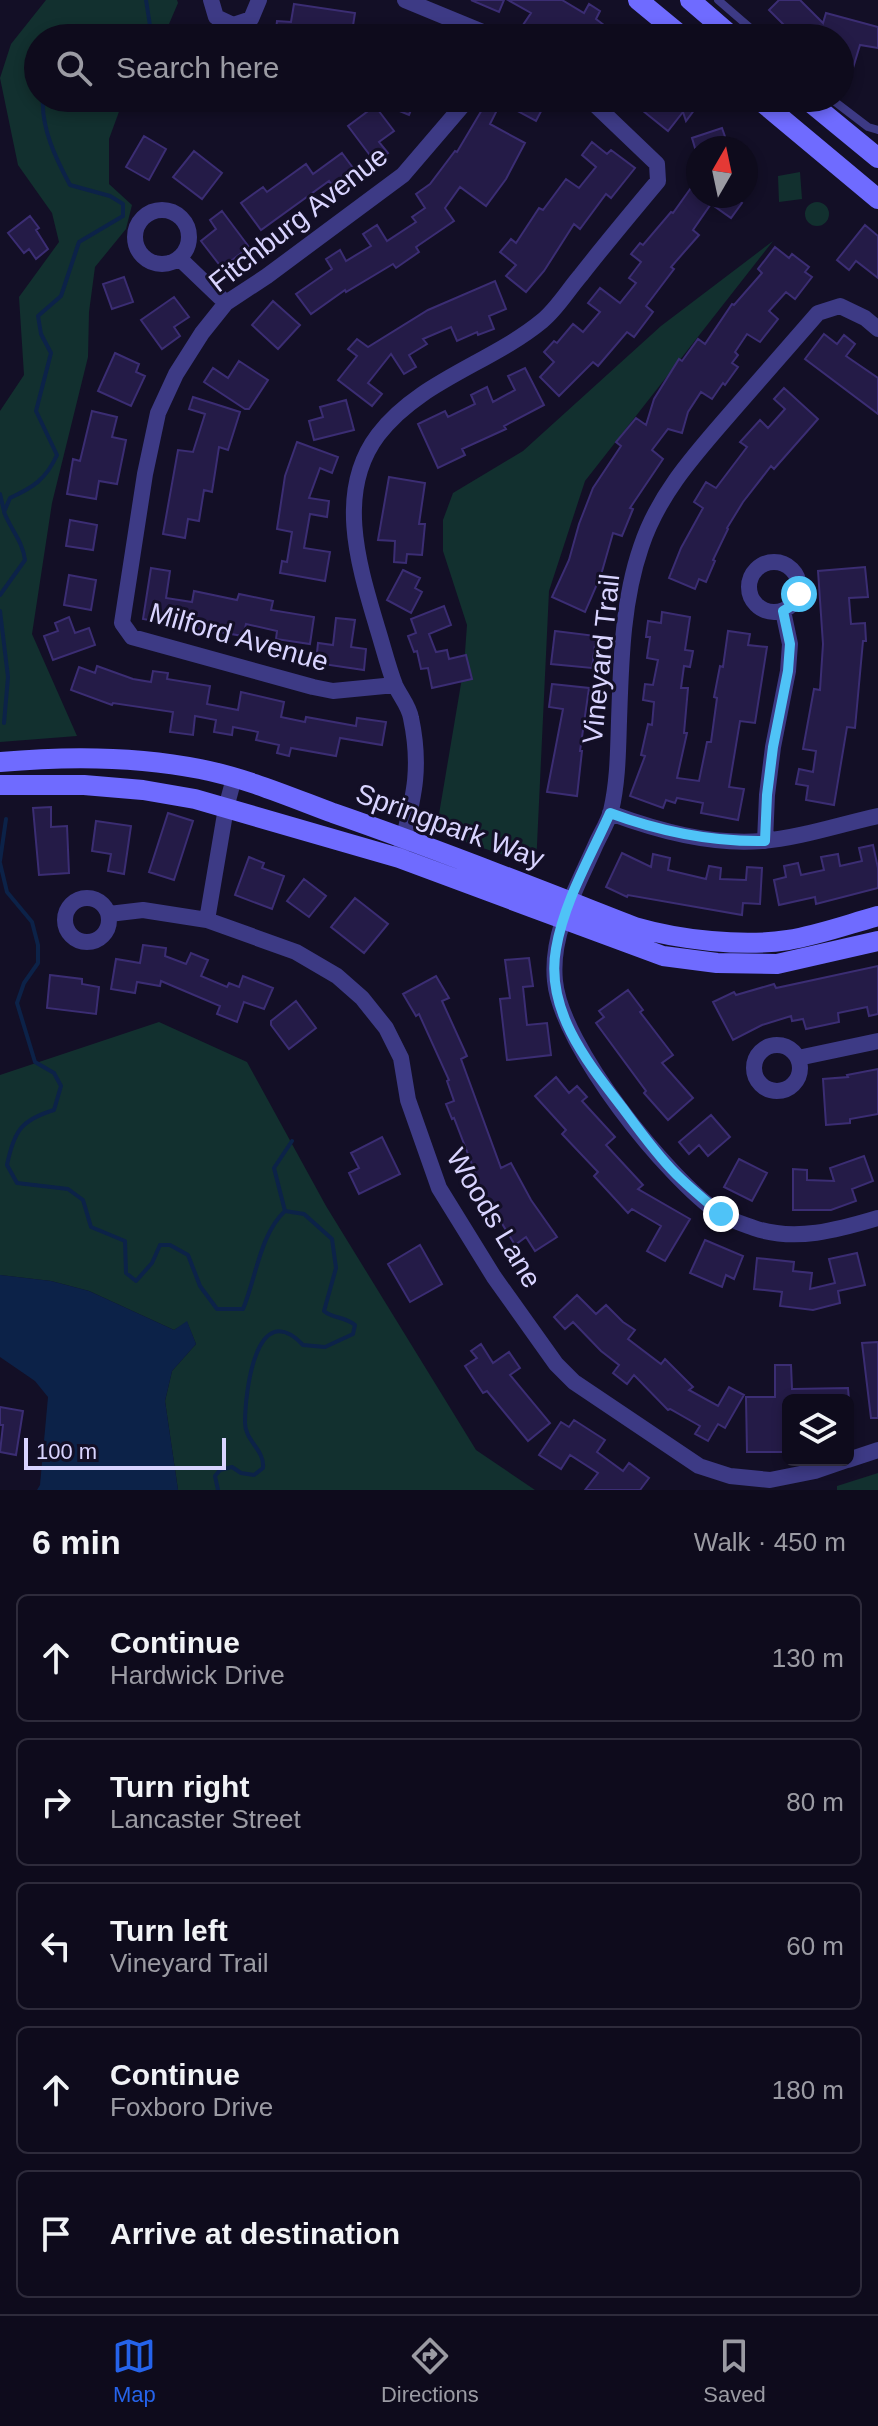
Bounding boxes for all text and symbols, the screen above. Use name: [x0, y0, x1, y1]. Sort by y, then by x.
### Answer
search box: [24, 24, 854, 112]
icon: search: [52, 46, 96, 90]
text: Search here: [116, 51, 279, 84]
north arrow: [686, 136, 758, 208]
street label: Fitchburg Avenue: [203, 140, 393, 298]
street label: Vineyard Trail: [577, 573, 625, 745]
route start: [781, 576, 817, 612]
street label: Milford Avenue: [146, 597, 332, 677]
street label: Springpark Way: [352, 778, 548, 874]
street label: Woods Lane: [440, 1143, 548, 1293]
route end: [703, 1196, 739, 1232]
map controls: [782, 1394, 854, 1466]
button: layers: [782, 1394, 854, 1466]
scale bar: [24, 1434, 226, 1470]
text: 100 m: [36, 1439, 97, 1464]
text: 6 min: [32, 1523, 121, 1561]
text: Walk · 450 m: [694, 1527, 846, 1557]
text: Continue: [110, 1626, 240, 1659]
icon: ahead: [34, 1636, 78, 1680]
text: 130 m: [772, 1643, 844, 1673]
text: Hardwick Drive: [110, 1660, 285, 1690]
text: Turn right: [110, 1770, 249, 1803]
icon: right: [34, 1780, 78, 1824]
text: 80 m: [786, 1787, 844, 1817]
text: Lancaster Street: [110, 1804, 301, 1834]
text: Turn left: [110, 1914, 228, 1947]
icon: left: [34, 1924, 78, 1968]
text: 60 m: [786, 1931, 844, 1961]
text: Vineyard Trail: [110, 1948, 269, 1978]
text: Continue: [110, 2058, 240, 2091]
icon: ahead: [34, 2068, 78, 2112]
text: 180 m: [772, 2075, 844, 2105]
text: Foxboro Drive: [110, 2092, 273, 2122]
icon: arrive: [34, 2212, 78, 2256]
text: Arrive at destination: [110, 2217, 400, 2250]
tab: Map: [112, 2334, 156, 2408]
tab: Directions: [381, 2334, 479, 2408]
tab: Saved: [703, 2334, 766, 2408]

